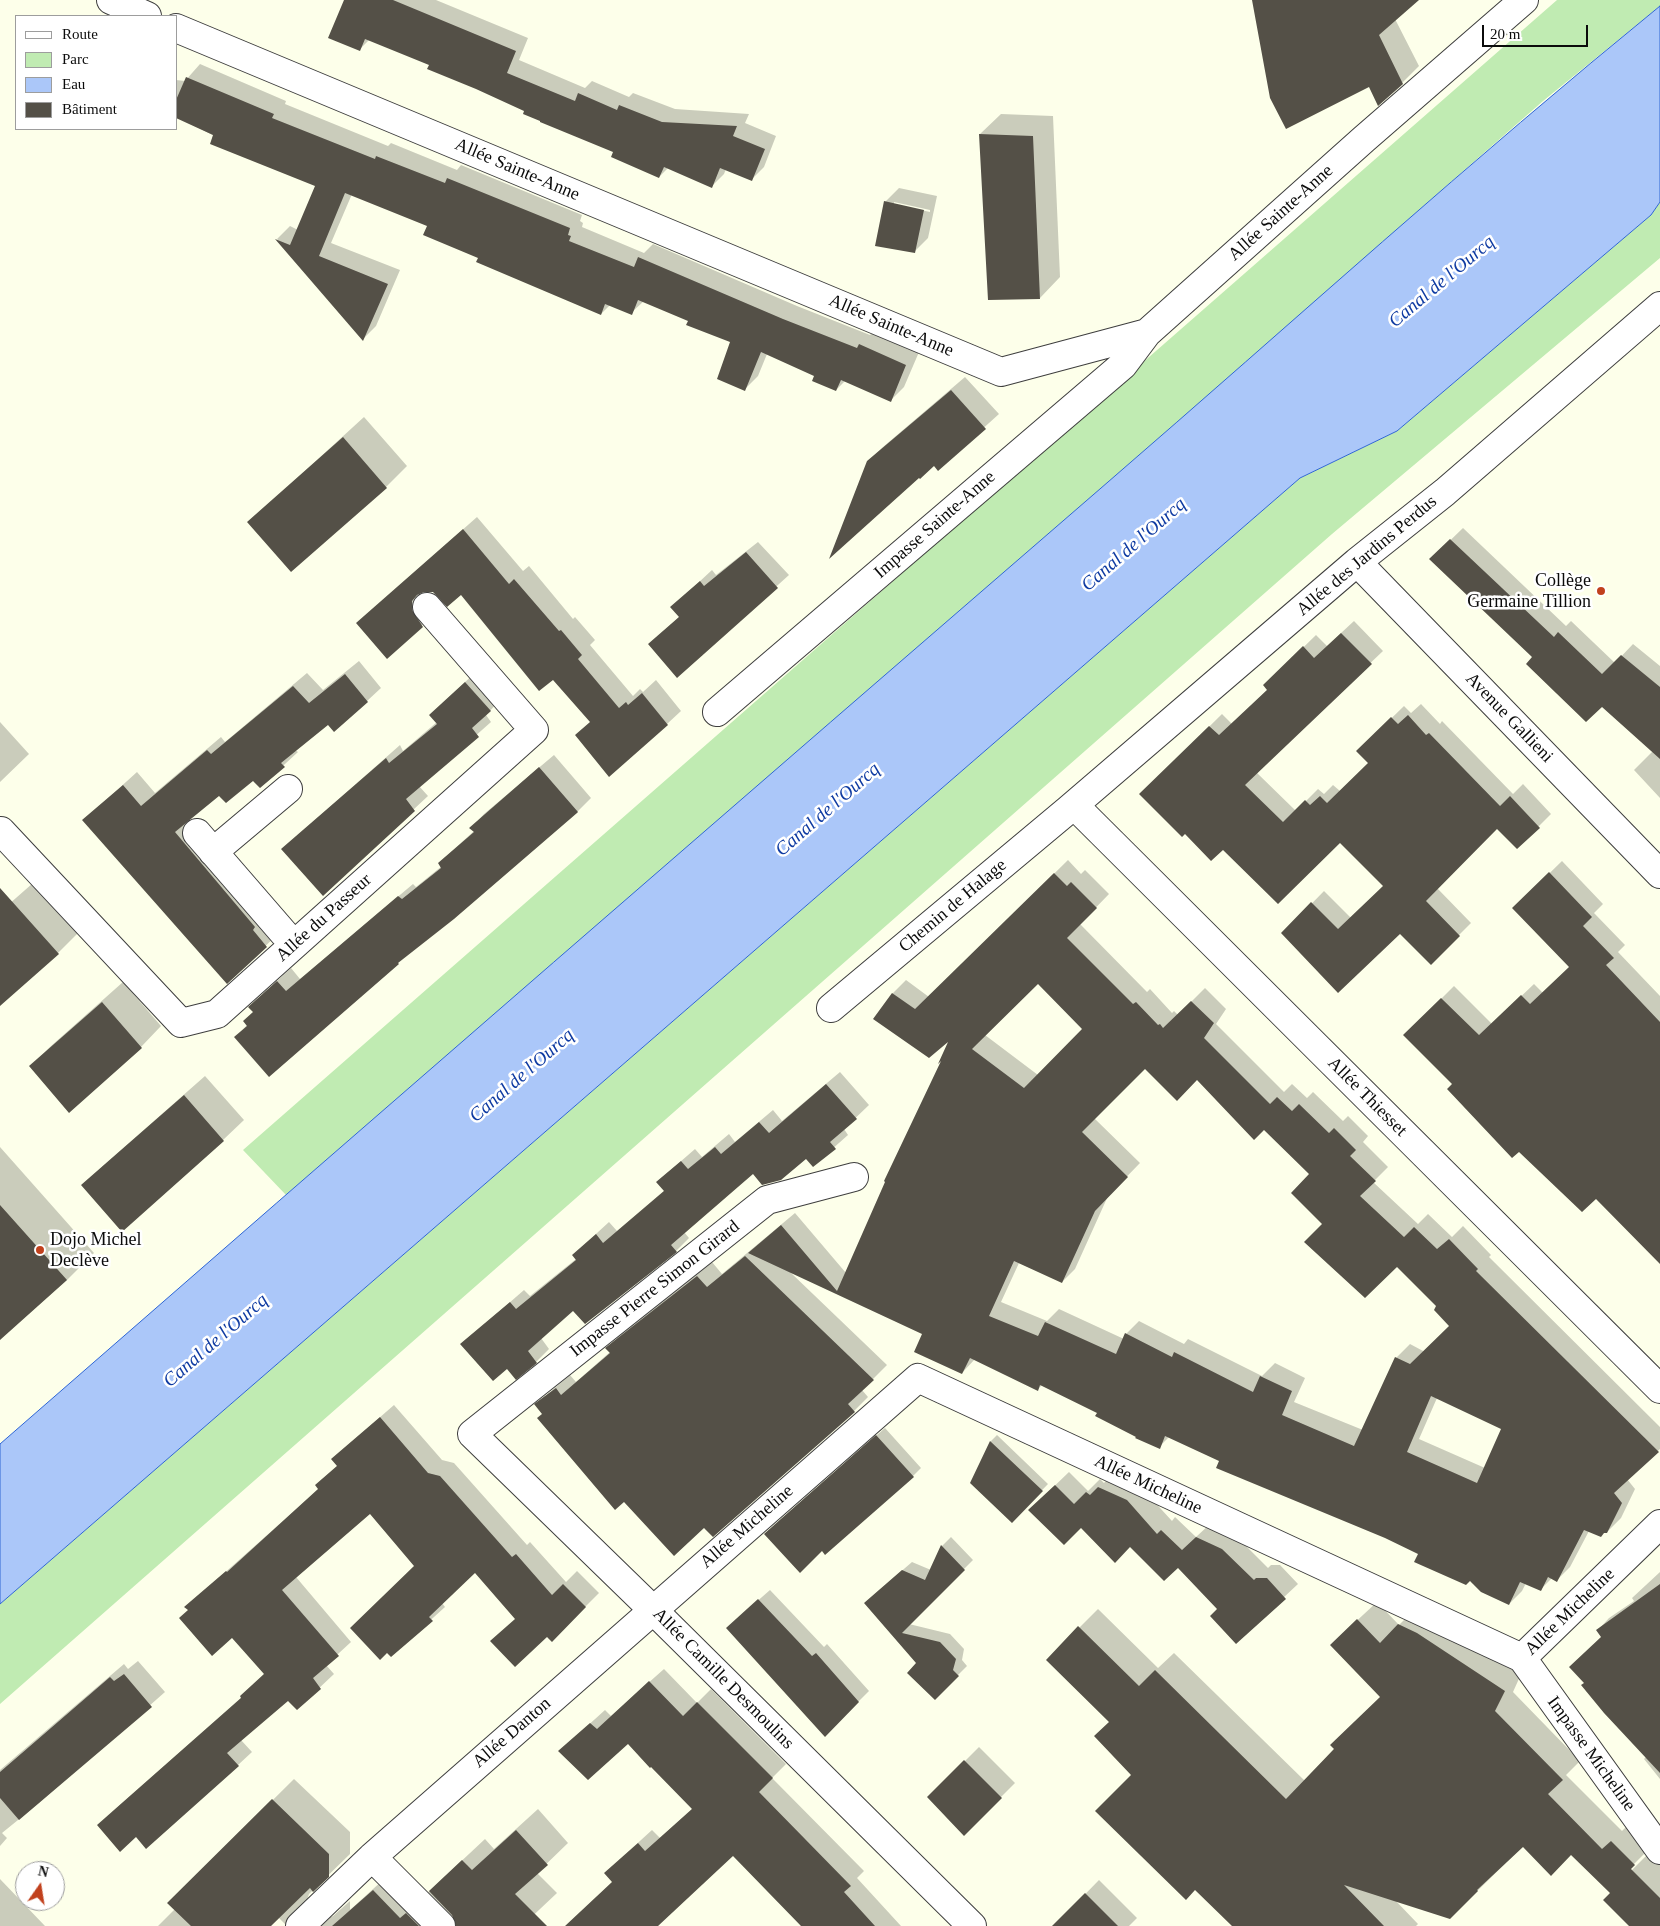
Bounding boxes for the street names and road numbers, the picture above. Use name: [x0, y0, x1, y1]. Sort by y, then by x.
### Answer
street label: Allée Sainte-Anne: [451, 134, 583, 206]
street label: Allée Sainte-Anne: [1224, 160, 1338, 266]
street label: Allée Sainte-Anne: [825, 290, 957, 362]
street label: Impasse Sainte-Anne: [870, 467, 1000, 583]
street label: Allée des Jardins Perdus: [1292, 491, 1442, 621]
street label: Avenue Gallieni: [1461, 668, 1557, 768]
street label: Chemin de Halage: [895, 855, 1011, 957]
street label: Allée du Passeur: [272, 870, 376, 966]
street label: Allée Thiesset: [1323, 1053, 1411, 1141]
street label: Impasse Pierre Simon Girard: [566, 1216, 744, 1362]
street label: Allée Micheline: [1091, 1451, 1205, 1519]
street label: Allée Micheline: [696, 1481, 798, 1573]
street label: Allée Micheline: [1521, 1564, 1619, 1660]
street label: Allée Camille Desmoulins: [648, 1604, 798, 1754]
street label: Impasse Micheline: [1542, 1692, 1640, 1816]
street label: Allée Danton: [469, 1693, 555, 1773]

